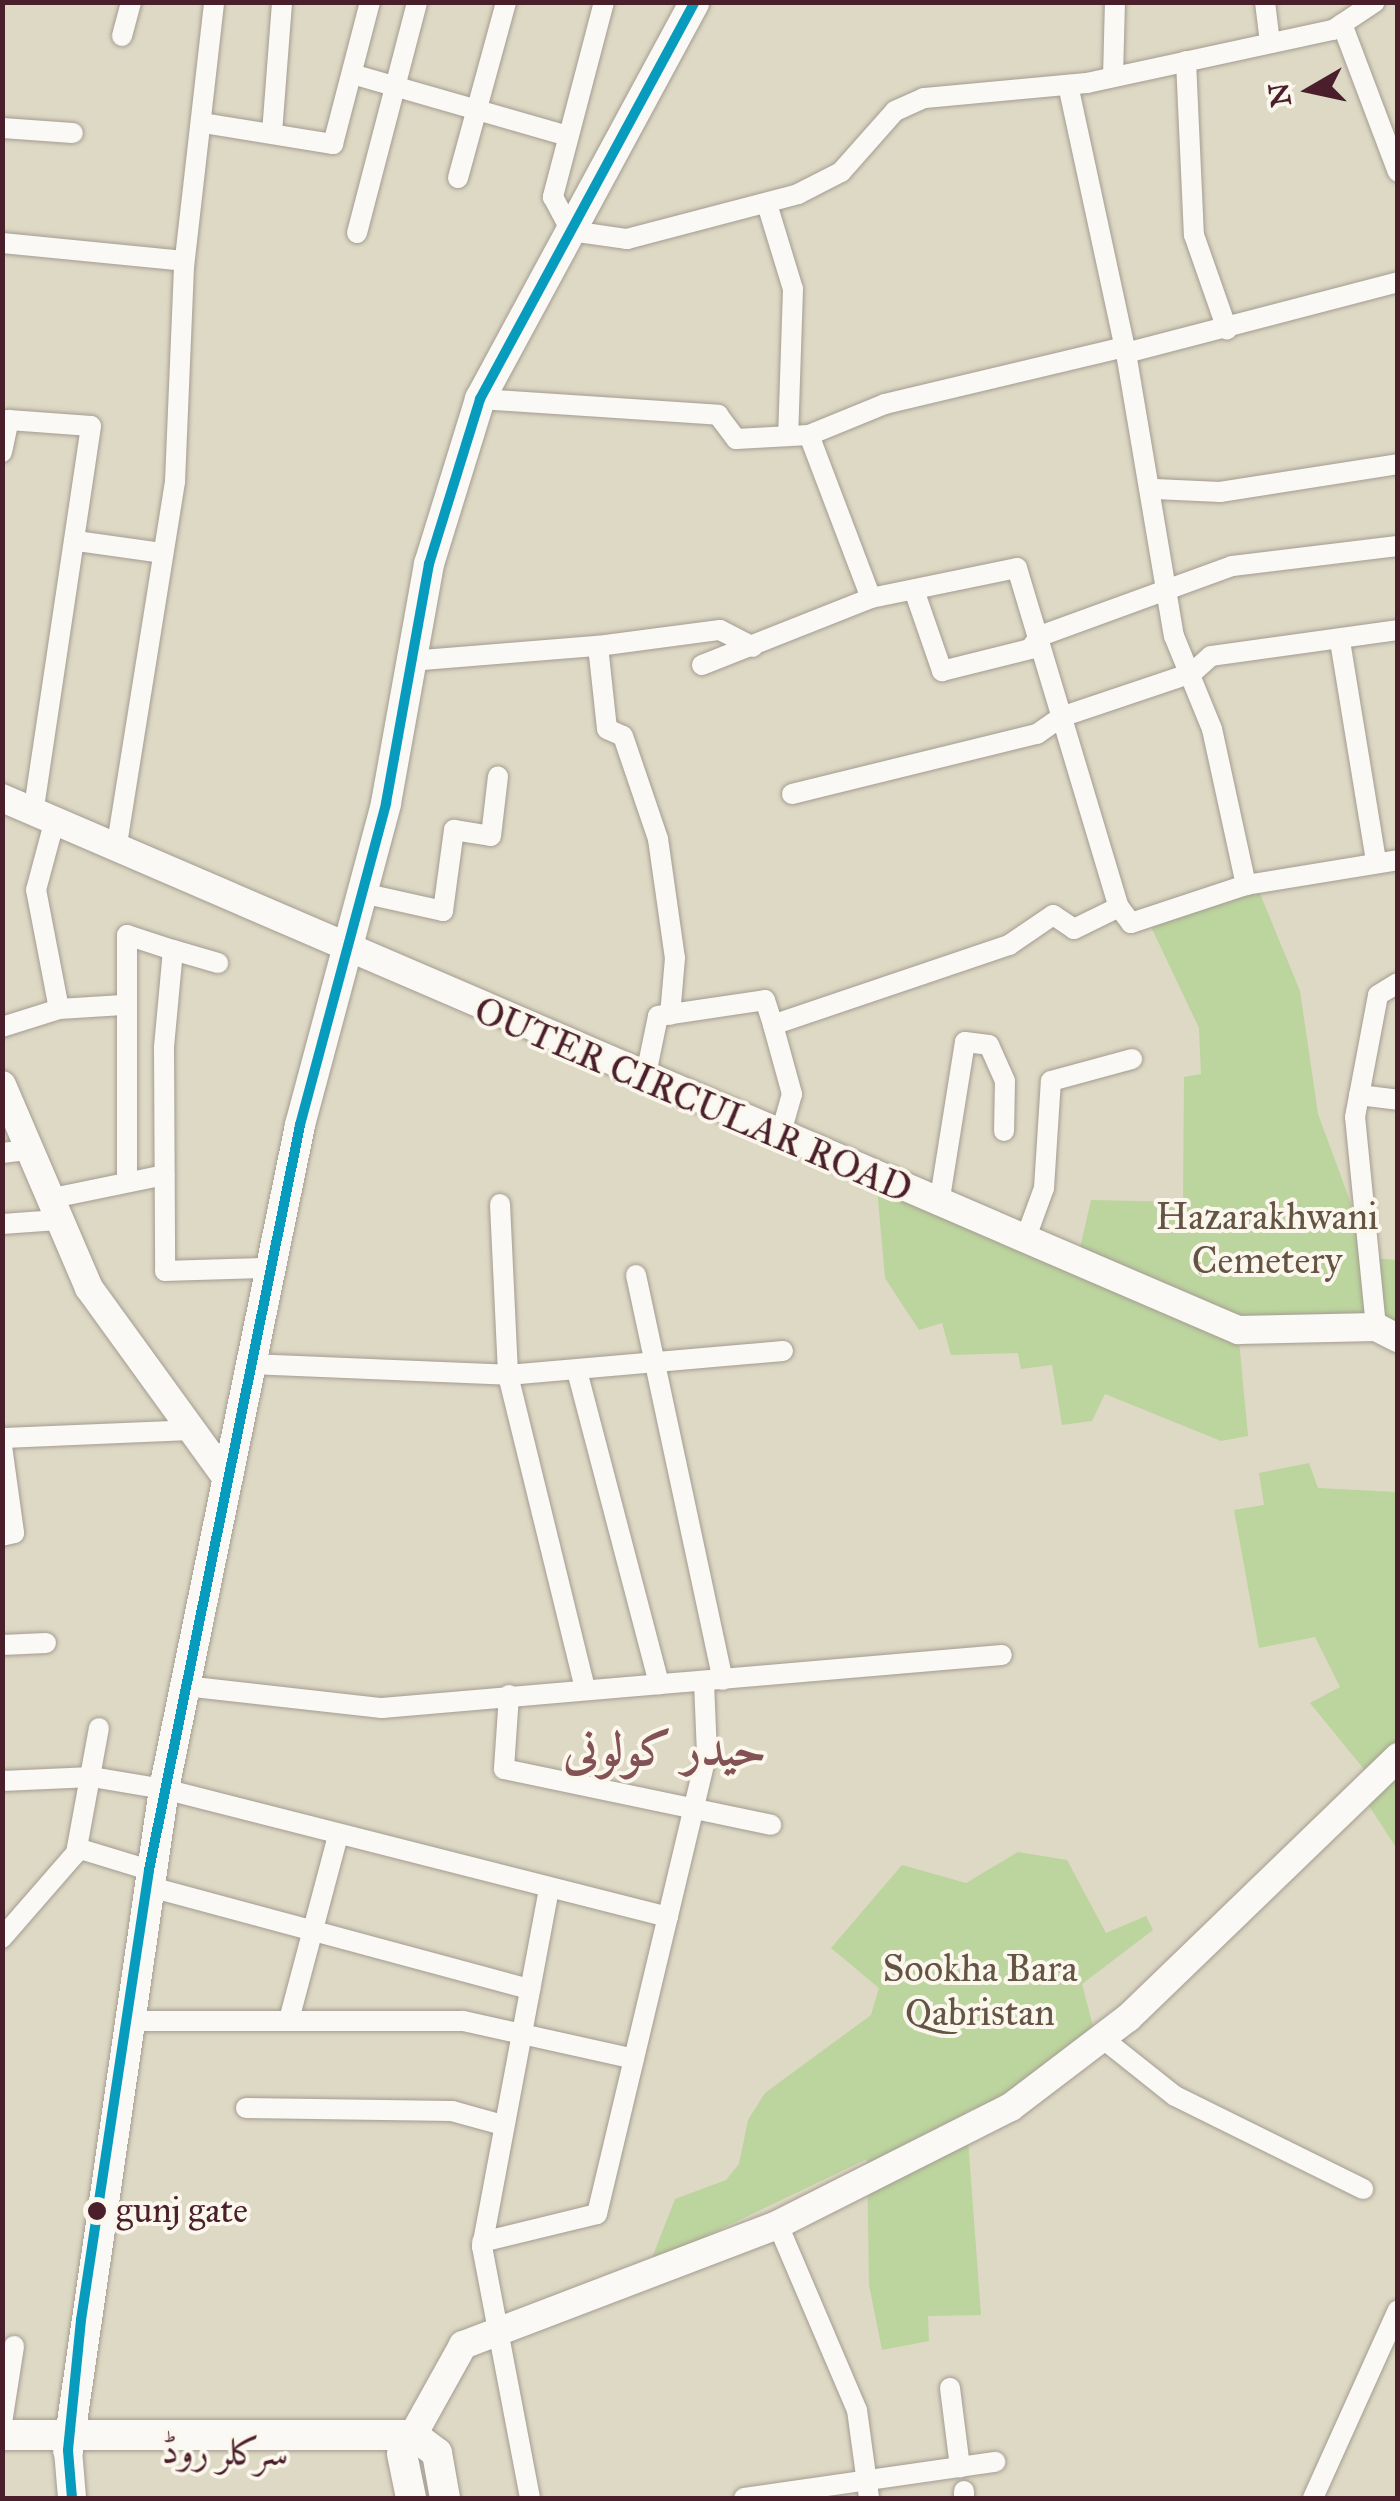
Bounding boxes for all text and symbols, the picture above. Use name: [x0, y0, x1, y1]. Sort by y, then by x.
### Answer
north arrow: [1260, 40, 1360, 140]
text: N: [1261, 80, 1299, 109]
street label: OUTER CIRCULAR ROAD: [468, 987, 918, 1213]
park label: Hazarakhwani Cemetery: [1155, 1194, 1379, 1284]
district label: حیدر کولونی: [563, 1720, 767, 1778]
park label: Sookha Bara Qabristan: [883, 1946, 1077, 2036]
place label: gunj gate: [116, 2189, 248, 2233]
marker: gunj gate: [87, 2201, 107, 2221]
street label: سرکلر روڈ: [161, 2428, 289, 2476]

